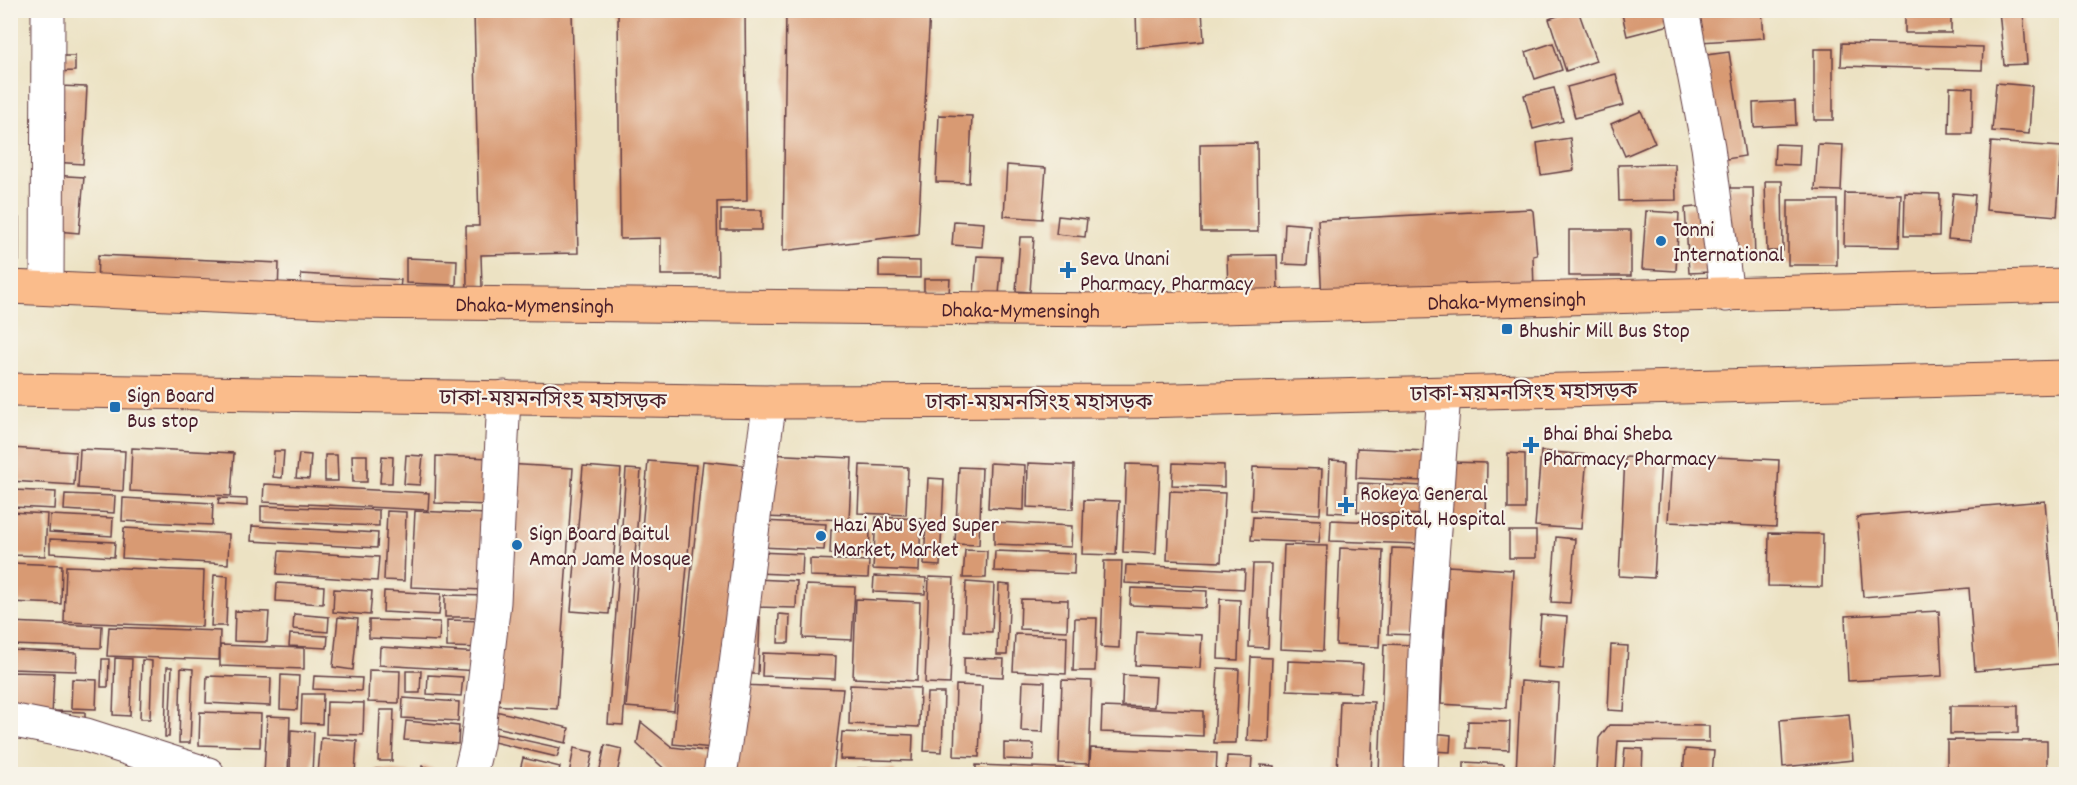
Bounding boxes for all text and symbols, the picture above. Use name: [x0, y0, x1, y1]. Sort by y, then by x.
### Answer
place label: Tonni International: [1673, 216, 1784, 272]
marker: Tonni International: [1654, 234, 1668, 248]
place label: Seva Unani Pharmacy, Pharmacy: [1080, 245, 1254, 301]
marker: Seva Unani Pharmacy, Pharmacy: [1061, 263, 1075, 277]
street label: Dhaka-Mymensingh: [1427, 286, 1586, 321]
street label: Dhaka-Mymensingh: [455, 291, 614, 324]
street label: Dhaka-Mymensingh: [941, 296, 1100, 329]
place label: Bhushir Mill Bus Stop: [1519, 317, 1690, 348]
marker: Bhushir Mill Bus Stop: [1500, 322, 1514, 336]
street label: ঢাকা-ময়মনসিংহ মহাসড়ক: [1409, 377, 1638, 412]
place label: Sign Board Bus stop: [127, 382, 215, 438]
street label: ঢাকা-ময়মনসিংহ মহাসড়ক: [438, 384, 667, 419]
street label: ঢাকা-ময়মনসিংহ মহাসড়ক: [924, 389, 1153, 420]
marker: Sign Board Bus stop: [108, 400, 122, 414]
place label: Bhai Bhai Sheba Pharmacy, Pharmacy: [1543, 420, 1717, 476]
marker: Bhai Bhai Sheba Pharmacy, Pharmacy: [1524, 438, 1538, 452]
place label: Rokeya General Hospital, Hospital: [1360, 480, 1506, 536]
marker: Rokeya General Hospital, Hospital: [1337, 496, 1355, 514]
place label: Hazi Abu Syed Super Market, Market: [833, 511, 1000, 567]
place label: Sign Board Baitul Aman Jame Mosque: [529, 520, 691, 576]
marker: Hazi Abu Syed Super Market, Market: [814, 529, 828, 543]
marker: Sign Board Baitul Aman Jame Mosque: [510, 538, 524, 552]

